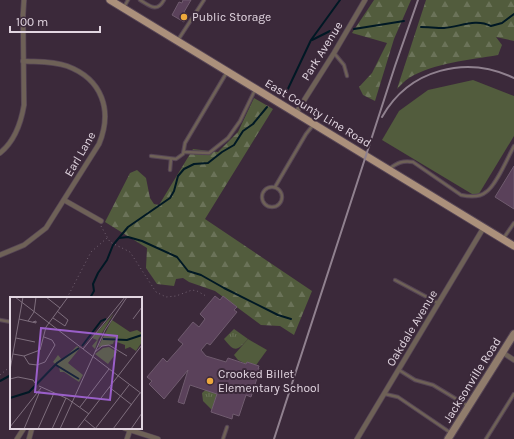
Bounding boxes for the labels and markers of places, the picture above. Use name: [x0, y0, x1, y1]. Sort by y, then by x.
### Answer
place label: Public Storage: [192, 10, 271, 24]
marker: Public Storage: [179, 12, 189, 22]
place label: Crooked Billet Elementary School: [218, 367, 320, 395]
marker: Crooked Billet Elementary School: [205, 376, 215, 386]

